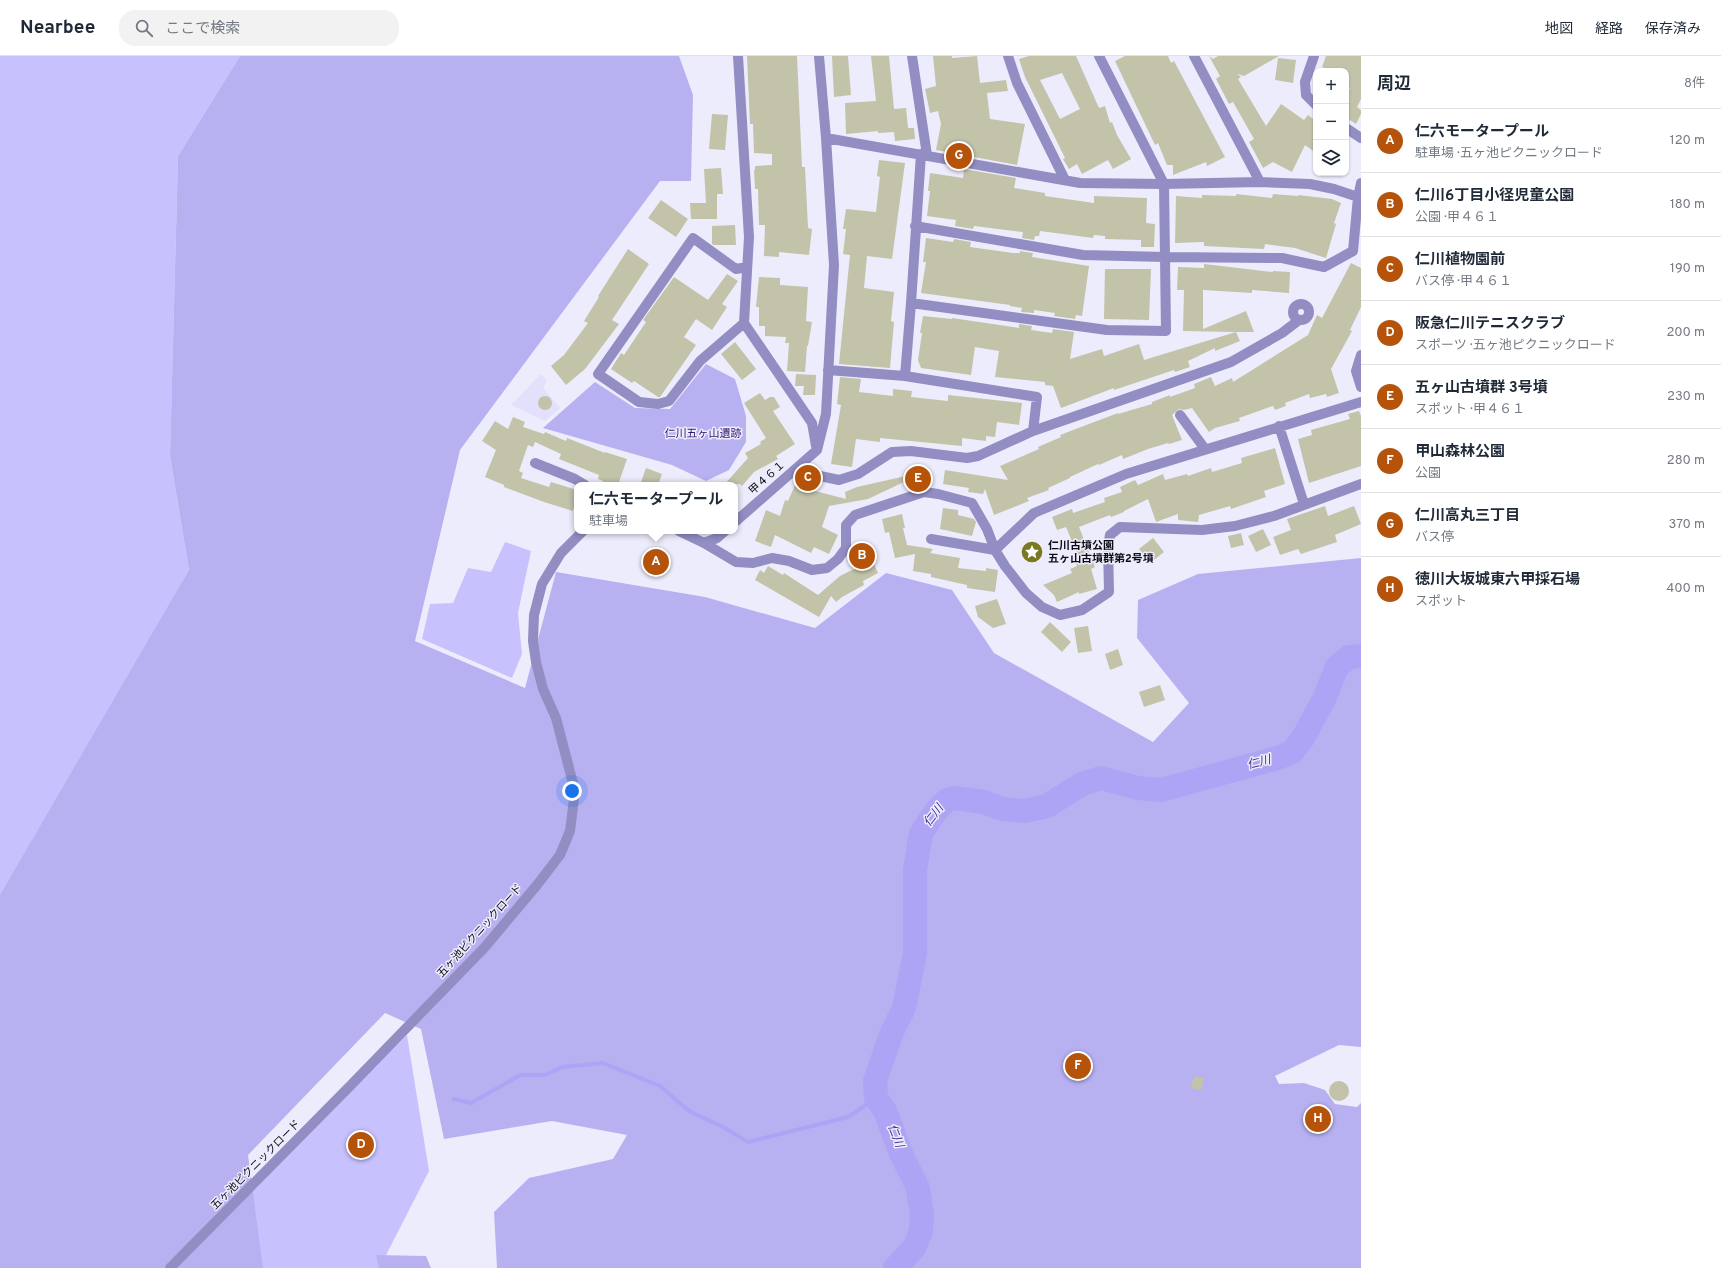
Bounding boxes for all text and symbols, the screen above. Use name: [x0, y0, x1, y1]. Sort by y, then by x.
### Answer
search box: [119, 10, 399, 46]
text: Nearbee: [20, 16, 95, 40]
icon: search: [133, 17, 155, 39]
text: ここで検索: [165, 20, 240, 39]
text: 地図: [1545, 21, 1573, 38]
text: 経路: [1595, 21, 1623, 38]
text: 保存済み: [1645, 21, 1701, 38]
map controls: [1313, 68, 1349, 176]
button: +: [1313, 68, 1349, 104]
text: 周辺: [1377, 74, 1411, 96]
text: 8件: [1684, 76, 1705, 92]
button: −: [1313, 104, 1349, 140]
text: 仁六モータープール: [1415, 123, 1549, 142]
text: A: [1385, 133, 1395, 149]
text: 120 m: [1670, 133, 1705, 149]
button: layers: [1313, 140, 1349, 176]
pin: G: [946, 141, 972, 171]
text: 駐車場 · 五ヶ池ピクニックロード: [1415, 146, 1603, 162]
text: 仁川6丁目小径児童公園: [1415, 187, 1574, 206]
text: B: [1386, 197, 1394, 213]
text: 180 m: [1670, 197, 1705, 213]
text: 公園 · 甲４６１: [1415, 210, 1499, 226]
text: 仁川植物園前: [1415, 251, 1505, 270]
text: C: [1386, 261, 1394, 277]
text: 190 m: [1670, 261, 1705, 277]
text: バス停 · 甲４６１: [1415, 274, 1512, 290]
text: 阪急仁川テニスクラブ: [1415, 315, 1565, 334]
text: D: [1385, 325, 1395, 341]
text: 200 m: [1666, 325, 1705, 341]
text: スポーツ · 五ヶ池ピクニックロード: [1415, 338, 1616, 354]
text: 五ヶ山古墳群 3号墳: [1415, 379, 1548, 398]
text: E: [1386, 389, 1394, 405]
text: 230 m: [1667, 389, 1705, 405]
text: スポット · 甲４６１: [1415, 402, 1525, 418]
park label: 仁川五ヶ山遺跡: [665, 427, 742, 441]
text: 甲山森林公園: [1415, 443, 1505, 462]
text: F: [1386, 453, 1394, 469]
text: 280 m: [1667, 453, 1705, 469]
street label: 甲４６１: [746, 458, 788, 498]
pin: C: [795, 463, 821, 493]
pin: E: [905, 464, 931, 494]
text: 公園: [1415, 466, 1441, 482]
popup: [574, 482, 738, 534]
text: 仁六モータープール: [589, 491, 723, 510]
text: 仁川高丸三丁目: [1415, 507, 1520, 526]
text: 駐車場: [589, 514, 628, 530]
text: G: [1386, 517, 1394, 533]
text: 370 m: [1668, 517, 1705, 533]
text: バス停: [1415, 530, 1454, 546]
place icon: 仁川古墳公園 五ヶ山古墳群第2号墳: [1019, 539, 1045, 565]
place label: 仁川古墳公園 五ヶ山古墳群第2号墳: [1048, 539, 1154, 566]
pin: B: [849, 541, 875, 571]
pin: A: [643, 547, 669, 577]
text: 徳川大坂城東六甲採石場: [1415, 571, 1580, 590]
text: H: [1385, 581, 1395, 597]
text: 400 m: [1666, 581, 1705, 597]
text: スポット: [1415, 594, 1467, 610]
water label: 仁川: [1245, 752, 1275, 774]
your location: [562, 781, 582, 801]
water label: 仁川: [920, 800, 949, 830]
street label: 五ヶ池ピクニックロード: [434, 881, 526, 981]
pin: F: [1065, 1051, 1091, 1081]
pin: H: [1305, 1104, 1331, 1134]
street label: 五ヶ池ピクニックロード: [208, 1117, 304, 1213]
water label: 仁川: [883, 1122, 907, 1152]
pin: D: [348, 1130, 374, 1160]

